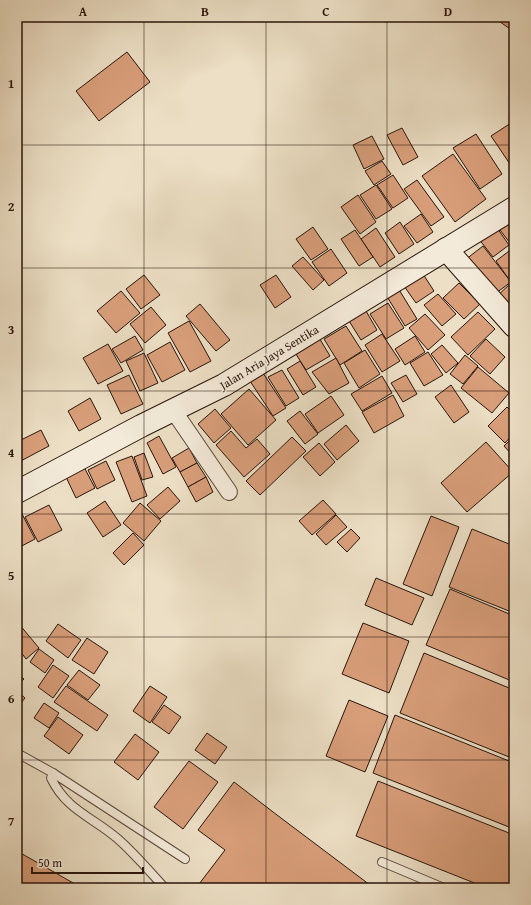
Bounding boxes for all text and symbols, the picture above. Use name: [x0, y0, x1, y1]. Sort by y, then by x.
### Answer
text: A: [79, 2, 88, 21]
text: B: [201, 2, 209, 21]
text: C: [322, 2, 330, 21]
text: D: [444, 2, 452, 21]
text: 1: [8, 74, 14, 93]
text: 2: [8, 197, 15, 216]
text: 3: [8, 320, 14, 339]
street label: Jalan Aria Jaya Sentika: [214, 320, 322, 394]
text: 4: [8, 443, 15, 462]
text: 5: [8, 566, 15, 585]
text: 6: [8, 689, 15, 708]
text: 7: [8, 812, 15, 831]
scale bar: [32, 849, 143, 875]
text: 50 m: [38, 854, 62, 871]

